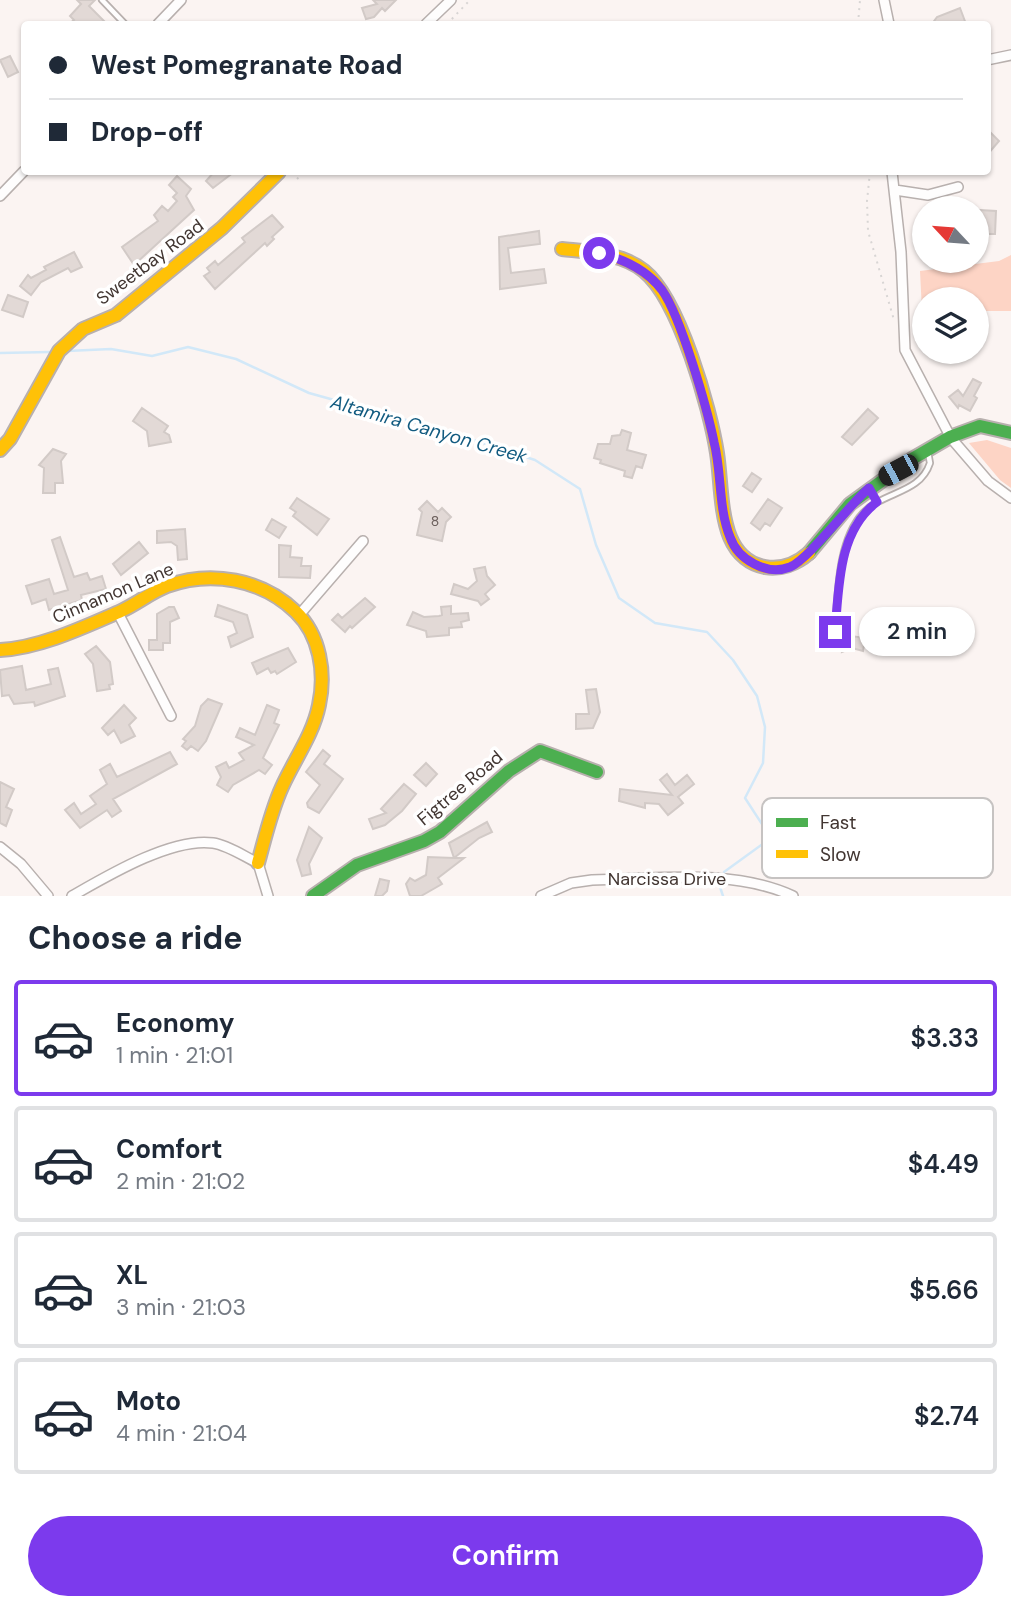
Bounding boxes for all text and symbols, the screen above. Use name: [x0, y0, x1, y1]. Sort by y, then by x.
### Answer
text: West Pomegranate Road: [91, 48, 402, 82]
text: Drop-off: [91, 115, 203, 149]
north arrow: [912, 196, 989, 273]
map controls: [912, 196, 989, 364]
street label: Sweetbay Road: [91, 214, 209, 310]
route start: [583, 237, 615, 269]
button: layers: [912, 287, 989, 364]
water label: Altamira Canyon Creek: [327, 389, 530, 469]
car: [875, 451, 922, 489]
house number: 8: [431, 512, 439, 530]
street label: Cinnamon Lane: [49, 557, 177, 629]
callout: 2 min: [860, 608, 975, 656]
route end: [819, 616, 851, 648]
text: 2 min: [887, 616, 947, 646]
street label: Figtree Road: [412, 745, 508, 831]
legend: [762, 798, 993, 878]
text: Fast: [820, 810, 856, 835]
text: Slow: [820, 842, 861, 867]
street label: Narcissa Drive: [608, 867, 726, 891]
text: Choose a ride: [28, 917, 243, 959]
text: Economy: [116, 1006, 234, 1040]
icon: car: [32, 1007, 95, 1070]
text: $3.33: [911, 1021, 979, 1055]
text: 1 min · 21:01: [116, 1040, 233, 1070]
text: Comfort: [116, 1132, 222, 1166]
icon: car: [32, 1133, 95, 1196]
text: $4.49: [908, 1147, 979, 1181]
text: 2 min · 21:02: [116, 1166, 245, 1196]
text: XL: [116, 1258, 148, 1292]
icon: car: [32, 1259, 95, 1322]
text: $5.66: [909, 1273, 979, 1307]
text: 3 min · 21:03: [116, 1292, 246, 1322]
text: Moto: [116, 1384, 181, 1418]
icon: car: [32, 1385, 95, 1448]
text: $2.74: [914, 1399, 979, 1433]
text: 4 min · 21:04: [116, 1418, 247, 1448]
button: Confirm: [28, 1516, 983, 1596]

